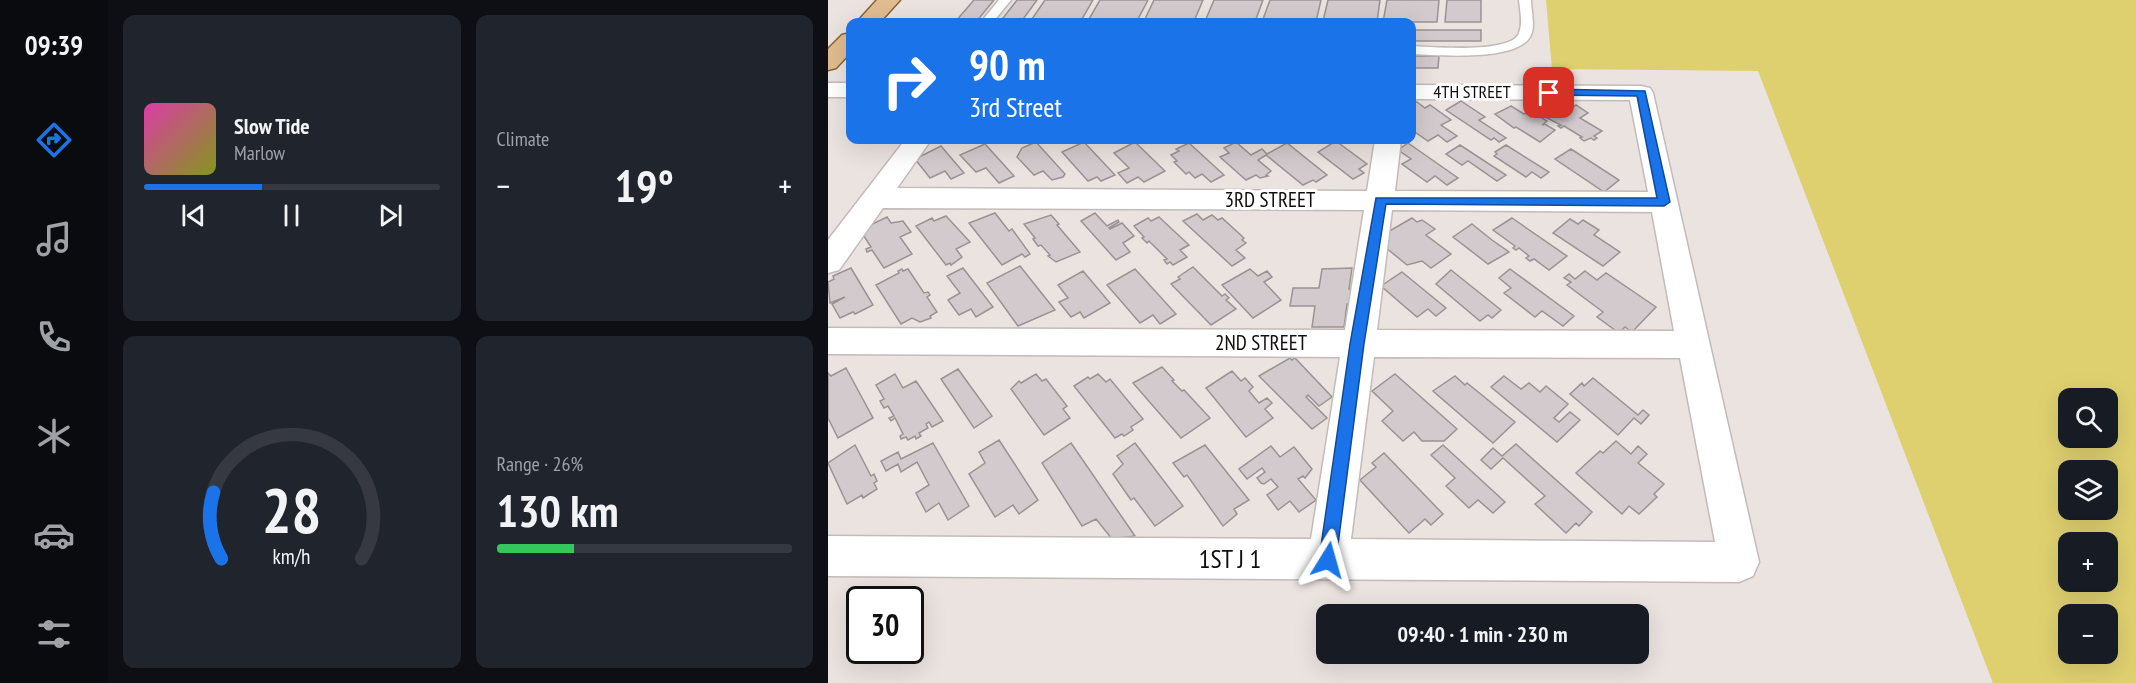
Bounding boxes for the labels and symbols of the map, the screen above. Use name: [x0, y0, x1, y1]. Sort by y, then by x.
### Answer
pin: [1523, 67, 1574, 118]
street label: 4TH STREET: [1433, 80, 1511, 103]
street label: 3RD STREET: [1225, 186, 1316, 213]
street label: 2ND STREET: [1215, 329, 1308, 356]
position arrow: [1296, 528, 1360, 592]
street label: 1ST J 1: [1199, 542, 1261, 575]
speed limit sign: 30: [846, 586, 924, 664]

